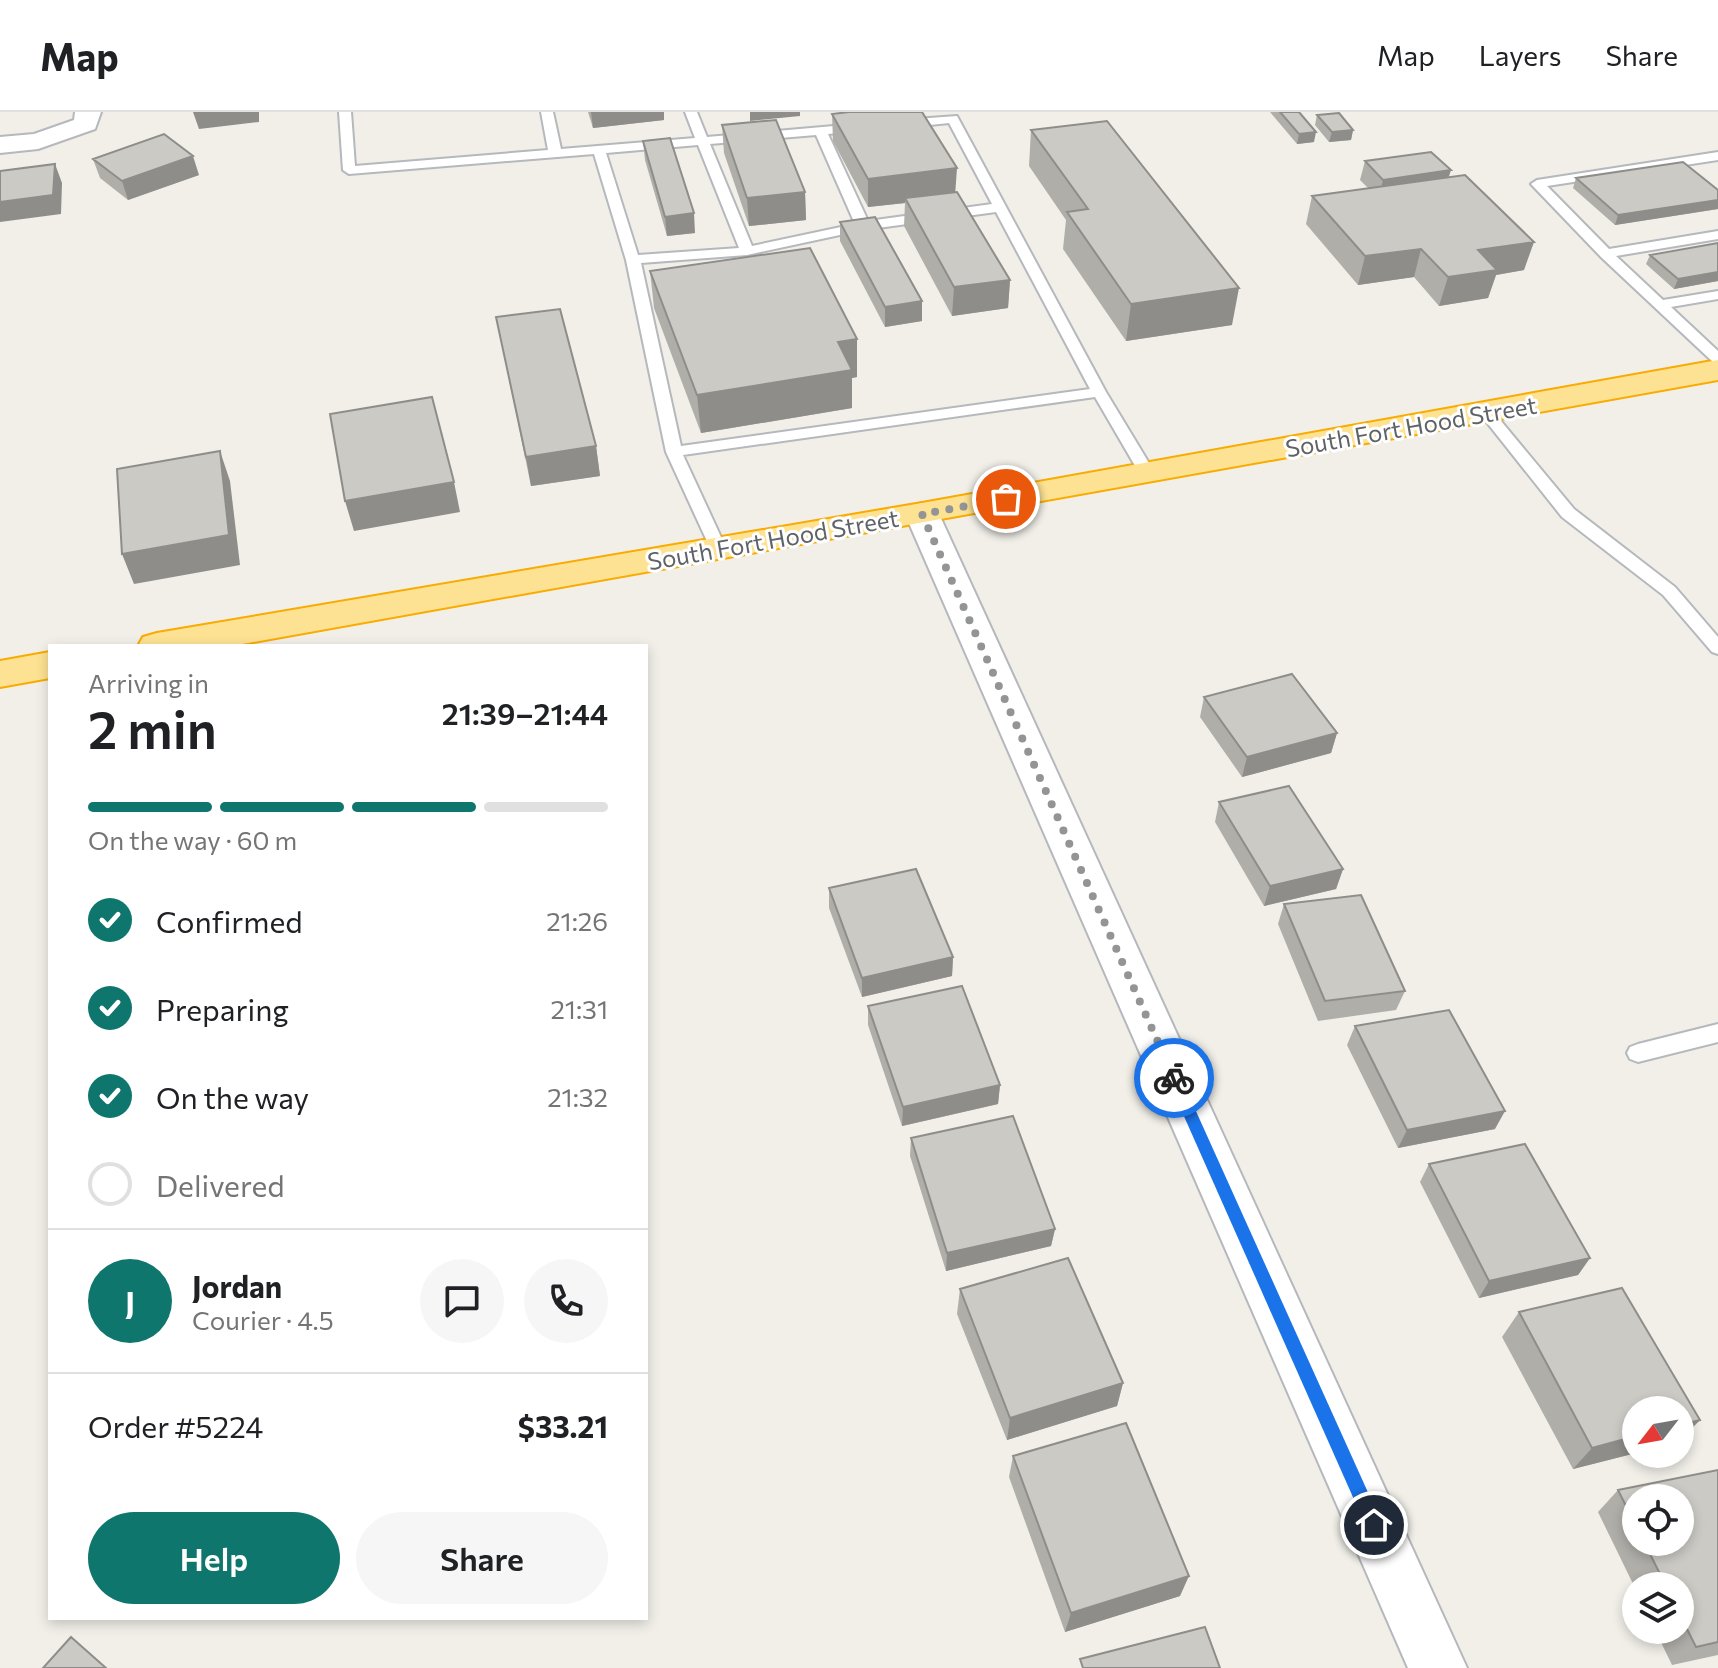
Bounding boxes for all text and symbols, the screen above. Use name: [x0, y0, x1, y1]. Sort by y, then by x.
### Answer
text: Map: [40, 32, 119, 79]
text: Map: [1377, 38, 1435, 72]
text: Layers: [1479, 38, 1561, 72]
text: Share: [1605, 38, 1678, 72]
street label: South Fort Hood Street: [1283, 390, 1539, 462]
pin: [972, 465, 1040, 533]
icon: bag: [984, 477, 1028, 521]
street label: South Fort Hood Street: [645, 503, 901, 575]
text: Arriving in: [88, 667, 209, 698]
text: 21:39–21:44: [442, 694, 608, 731]
text: 2 min: [88, 696, 217, 760]
text: On the way · 60 m: [88, 824, 297, 855]
icon: check: [88, 898, 132, 942]
text: Confirmed: [156, 902, 303, 939]
text: 21:26: [546, 905, 608, 936]
icon: check: [88, 986, 132, 1030]
text: Preparing: [156, 990, 289, 1027]
text: 21:31: [550, 993, 608, 1024]
courier: [1134, 1038, 1214, 1118]
icon: bike: [1152, 1056, 1196, 1100]
icon: check: [88, 1074, 132, 1118]
text: On the way: [156, 1078, 309, 1115]
text: 21:32: [547, 1081, 608, 1112]
text: Delivered: [156, 1166, 285, 1203]
button: chat: [420, 1259, 504, 1343]
button: phone: [524, 1259, 608, 1343]
text: Jordan: [192, 1267, 282, 1304]
text: J: [125, 1283, 135, 1320]
text: Courier · 4.5: [192, 1304, 334, 1335]
north arrow: [1622, 1396, 1694, 1468]
map controls: [1622, 1396, 1694, 1644]
text: Order #5224: [88, 1407, 263, 1444]
text: $33.21: [518, 1407, 608, 1444]
button: locate: [1622, 1484, 1694, 1556]
pin: [1340, 1491, 1408, 1559]
icon: home: [1352, 1503, 1396, 1547]
button: Help: [88, 1512, 340, 1604]
button: Share: [356, 1512, 608, 1604]
button: layers: [1622, 1572, 1694, 1644]

